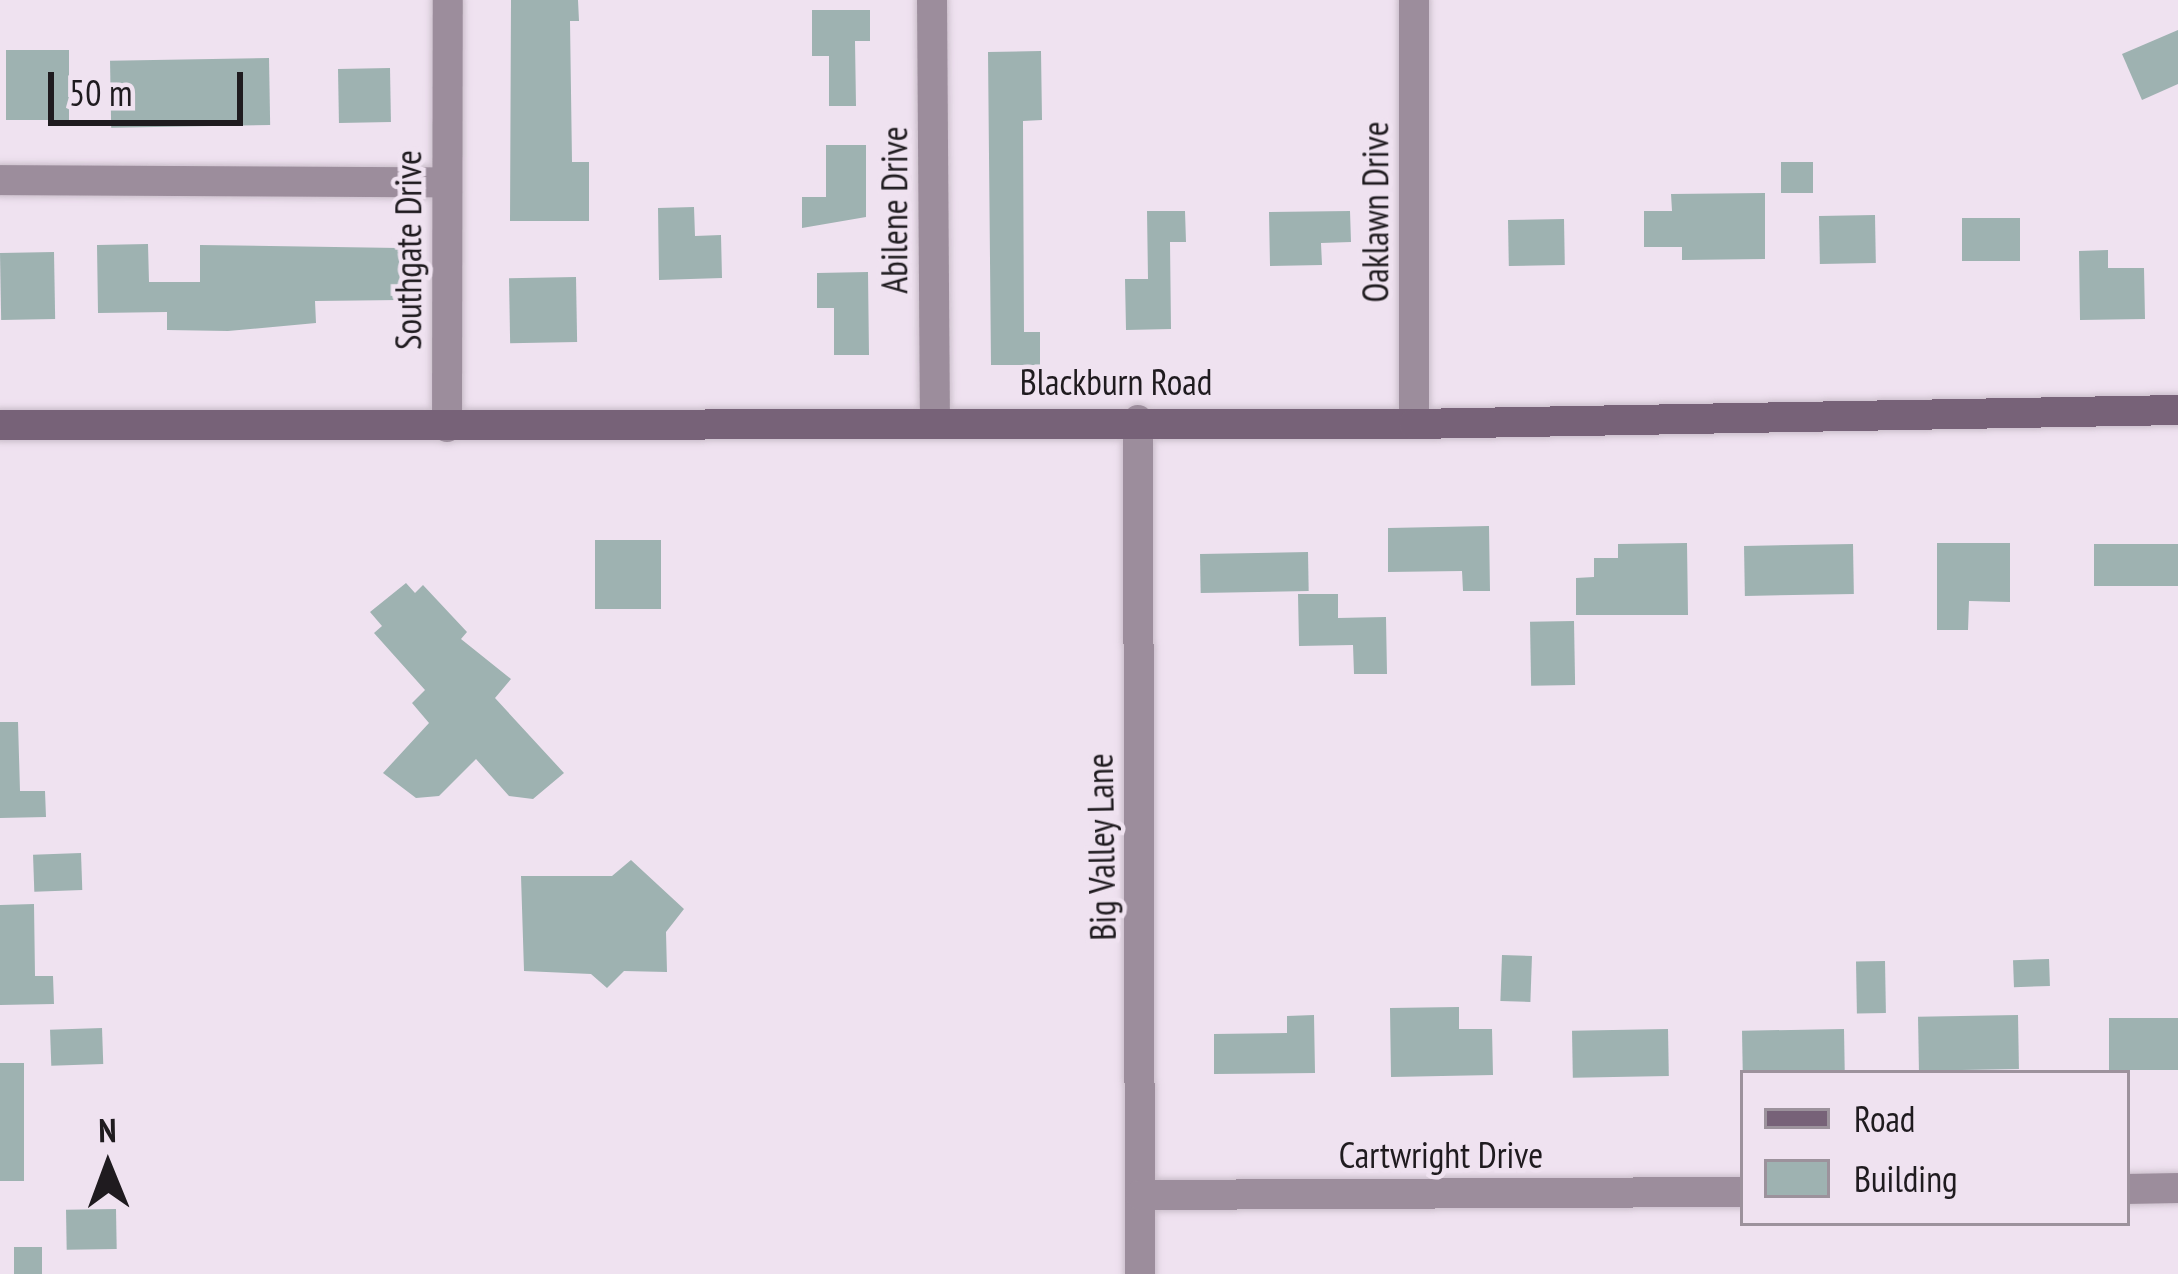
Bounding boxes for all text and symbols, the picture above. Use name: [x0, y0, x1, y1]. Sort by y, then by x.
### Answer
scale bar: [54, 48, 249, 122]
text: 50 m: [69, 69, 132, 116]
street label: Oaklawn Drive: [1353, 121, 1397, 303]
street label: Abilene Drive: [872, 126, 916, 294]
street label: Southgate Drive: [386, 150, 430, 350]
street label: Blackburn Road: [1020, 360, 1212, 404]
street label: Big Valley Lane: [1078, 752, 1124, 942]
legend: [1740, 1070, 2130, 1226]
text: Road: [1854, 1095, 1915, 1142]
north arrow: [48, 1106, 168, 1226]
text: N: [98, 1108, 117, 1151]
street label: Cartwright Drive: [1339, 1133, 1543, 1177]
text: Building: [1854, 1155, 1958, 1202]

